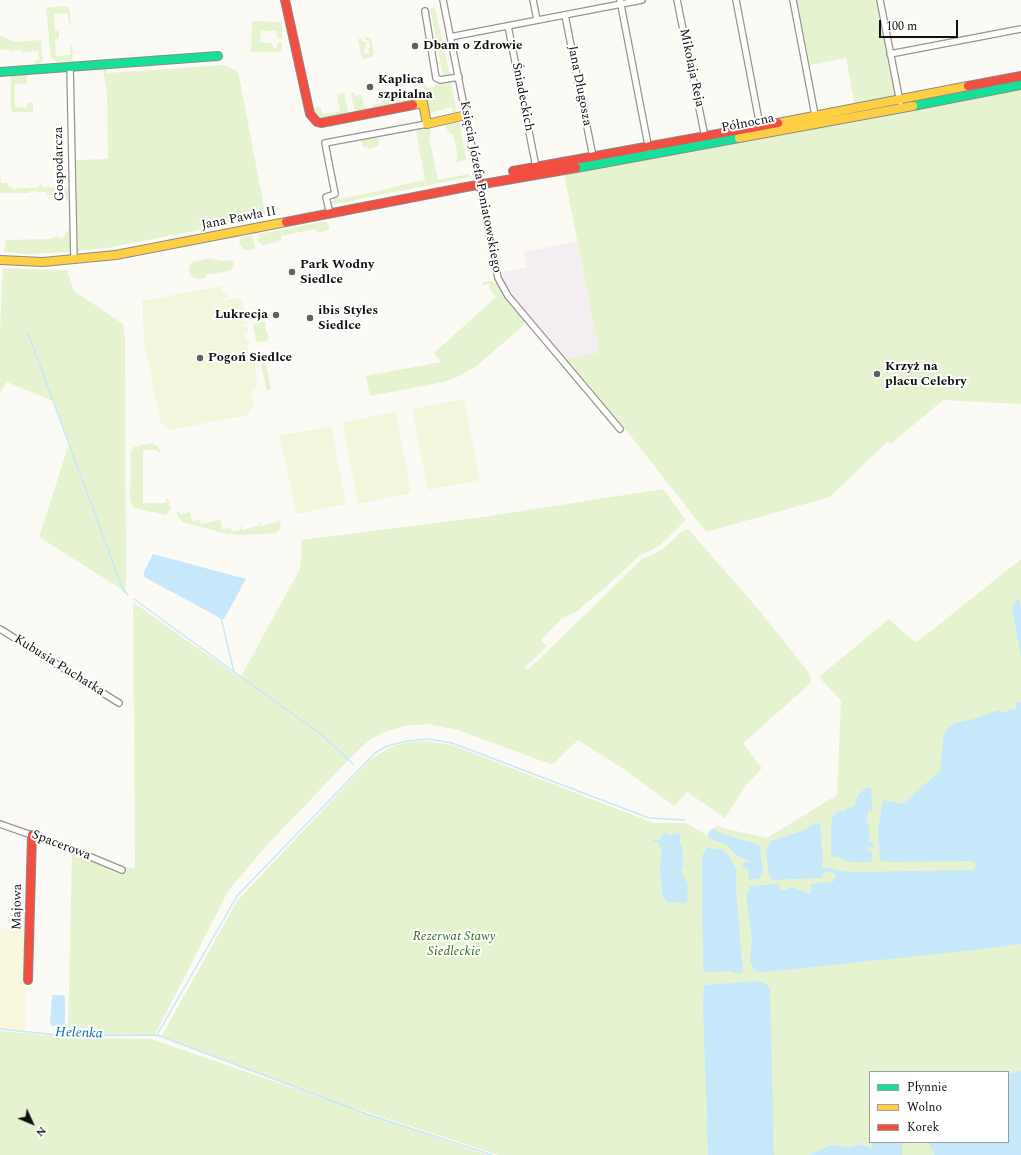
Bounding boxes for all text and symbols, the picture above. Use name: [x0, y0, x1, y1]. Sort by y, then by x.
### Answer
scale bar: [881, 12, 960, 38]
text: 100 m: [886, 17, 917, 36]
street label: Mikołaja Reja: [675, 27, 707, 109]
place label: Dbam o Zdrowie: [423, 38, 523, 54]
marker: Dbam o Zdrowie: [410, 41, 420, 51]
street label: Jana Długosza: [564, 45, 594, 127]
street label: Śniadeckich: [508, 61, 536, 133]
place label: Kaplica szpitalna: [378, 72, 433, 103]
marker: Kaplica szpitalna: [365, 82, 375, 92]
street label: Księcia Józefa Poniatowskiego: [456, 100, 504, 274]
street label: Północna: [720, 111, 776, 137]
street label: Gospodarcza: [52, 126, 68, 202]
street label: Jana Pawła II: [200, 204, 278, 234]
place label: Park Wodny Siedlce: [300, 257, 374, 288]
marker: Park Wodny Siedlce: [287, 267, 297, 277]
place label: ibis Styles Siedlce: [318, 303, 378, 334]
place label: Lukrecja: [215, 307, 268, 323]
marker: Lukrecja: [271, 310, 281, 320]
marker: ibis Styles Siedlce: [305, 313, 315, 323]
place label: Pogoń Siedlce: [208, 350, 292, 366]
marker: Pogoń Siedlce: [195, 353, 205, 363]
place label: Krzyż na placu Celebry: [885, 359, 967, 390]
marker: Krzyż na placu Celebry: [872, 369, 882, 379]
street label: Kubusia Puchatka: [11, 632, 107, 700]
street label: Spacerowa: [29, 828, 93, 864]
street label: Majowa: [10, 884, 26, 930]
park label: Rezerwat Stawy Siedleckie: [413, 929, 495, 960]
water label: Helenka: [55, 1025, 103, 1043]
legend: [869, 1071, 1009, 1143]
text: Płynnie: [907, 1078, 947, 1097]
text: Wolno: [907, 1098, 942, 1117]
north arrow: [12, 1103, 52, 1143]
text: Korek: [907, 1118, 939, 1137]
text: N: [32, 1123, 50, 1141]

